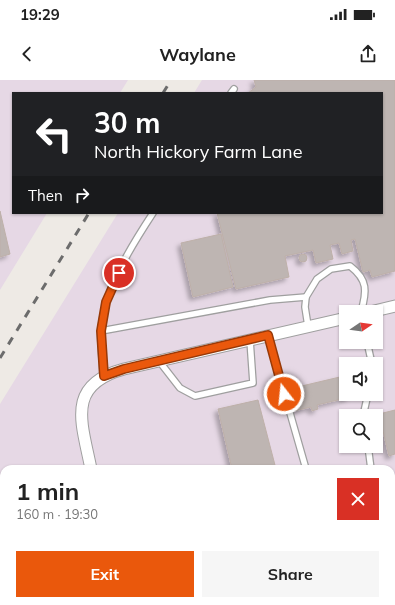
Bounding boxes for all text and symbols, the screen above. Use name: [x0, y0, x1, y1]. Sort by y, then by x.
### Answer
text: 19:29: [20, 5, 60, 24]
icon: back: [16, 43, 38, 65]
text: Waylane: [159, 43, 236, 66]
icon: share: [357, 43, 379, 65]
text: 30 m: [94, 105, 160, 140]
icon: left: [28, 108, 80, 160]
text: North Hickory Farm Lane: [94, 140, 302, 163]
icon: right: [71, 184, 93, 206]
text: Then: [28, 186, 63, 205]
pin: [102, 256, 136, 290]
icon: arrive: [108, 262, 130, 284]
north arrow: [339, 305, 383, 349]
map controls: [339, 305, 383, 453]
button: sound: [339, 357, 383, 401]
position arrow: [263, 373, 305, 415]
button: search: [339, 409, 383, 453]
text: 1 min: [16, 476, 79, 506]
button: close: [337, 478, 379, 520]
text: 160 m · 19:30: [16, 506, 98, 522]
button: Exit: [16, 551, 194, 597]
button: Share: [202, 551, 379, 597]

